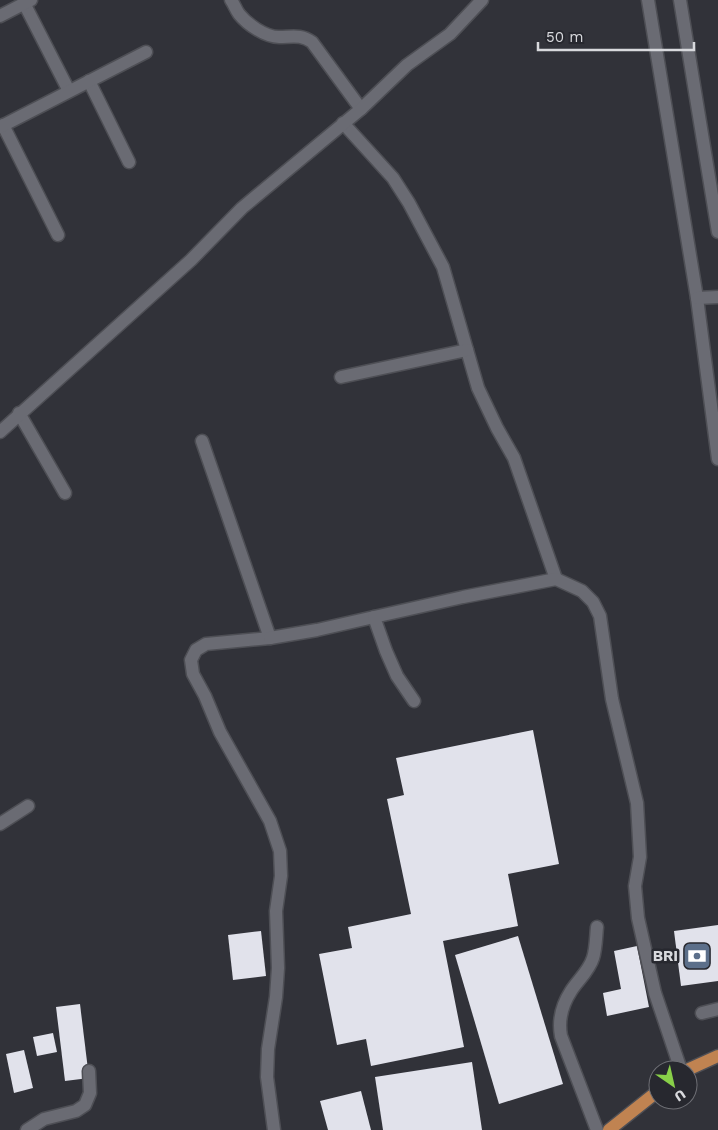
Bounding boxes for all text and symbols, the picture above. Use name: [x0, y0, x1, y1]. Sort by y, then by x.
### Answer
scale bar: [538, 20, 694, 52]
text: 50 m: [546, 28, 583, 46]
bank icon: BRI: [682, 941, 712, 971]
place label: BRI: [653, 947, 678, 965]
north arrow: [648, 1060, 698, 1110]
text: U: [672, 1086, 689, 1105]

